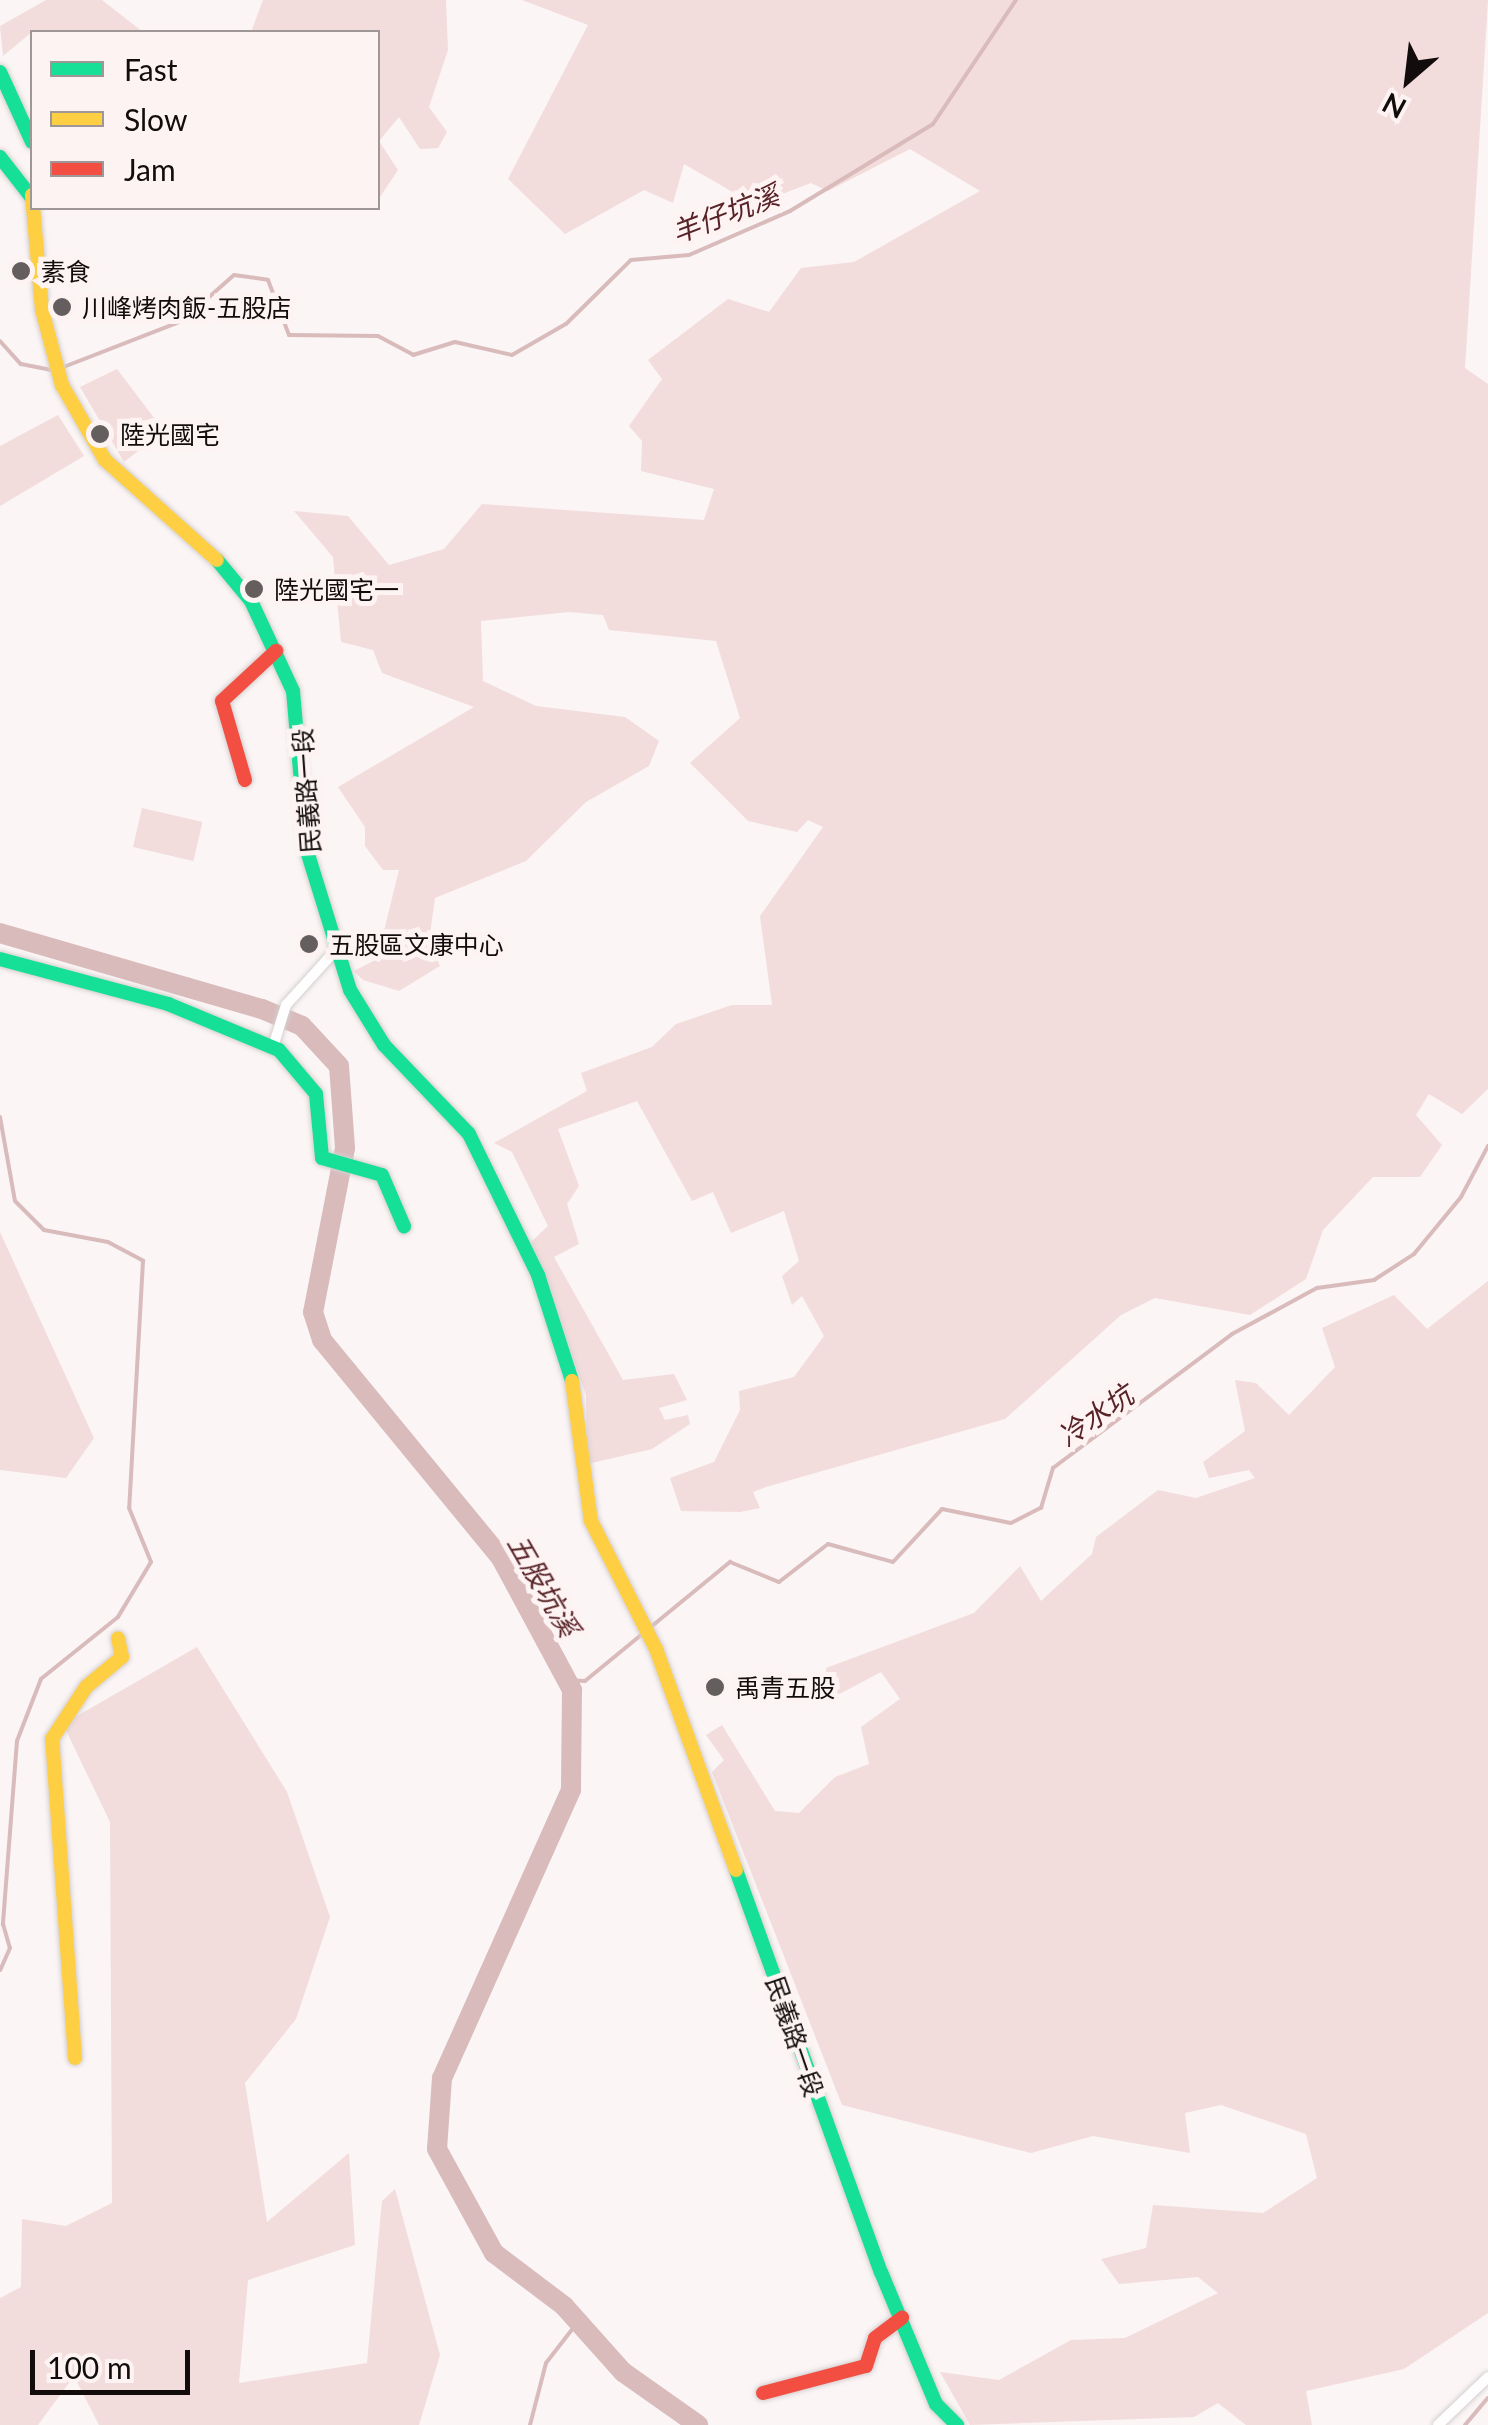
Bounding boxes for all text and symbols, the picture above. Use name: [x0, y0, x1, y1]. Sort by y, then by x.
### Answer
legend: [30, 30, 380, 210]
north arrow: [1358, 30, 1458, 130]
text: Fast: [124, 51, 178, 87]
text: N: [1376, 86, 1411, 127]
text: Slow: [124, 101, 187, 137]
text: Jam: [124, 151, 176, 187]
water label: 羊仔坑溪: [667, 177, 783, 249]
place label: 素食: [41, 256, 91, 286]
marker: 素食: [10, 260, 32, 282]
place label: 川峰烤肉飯-五股店: [82, 292, 291, 322]
marker: 川峰烤肉飯-五股店: [51, 296, 73, 318]
place label: 陸光國宅: [120, 419, 220, 449]
marker: 陸光國宅: [89, 423, 111, 445]
place label: 陸光國宅一: [274, 574, 399, 604]
marker: 陸光國宅一: [243, 578, 265, 600]
street label: 民義路一段: [287, 728, 325, 854]
place label: 五股區文康中心: [329, 929, 504, 959]
marker: 五股區文康中心: [298, 933, 320, 955]
water label: 冷水坑: [1051, 1377, 1139, 1453]
water label: 五股坑溪: [501, 1528, 587, 1642]
place label: 禹青五股: [735, 1672, 835, 1702]
marker: 禹青五股: [704, 1676, 726, 1698]
street label: 民義路一段: [760, 1972, 830, 2100]
scale bar: [35, 2330, 195, 2392]
text: 100 m: [47, 2349, 132, 2385]

